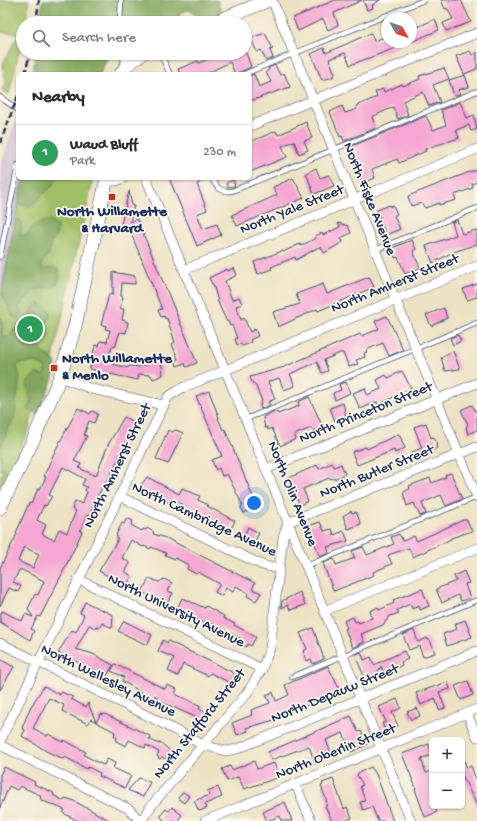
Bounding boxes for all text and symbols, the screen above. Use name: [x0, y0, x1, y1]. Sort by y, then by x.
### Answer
north arrow: [381, 12, 417, 48]
search box: [16, 16, 252, 60]
icon: search: [30, 27, 52, 49]
text: Search here: [62, 29, 136, 47]
text: Nearby: [32, 88, 85, 108]
text: Waud Bluff: [70, 136, 138, 154]
street label: North Fiske Avenue: [338, 140, 400, 258]
text: 1: [42, 145, 48, 160]
text: 230 m: [203, 145, 236, 160]
text: Park: [70, 154, 95, 169]
street label: North Yale Street: [237, 180, 348, 239]
marker: North Willamette & Harvard: [107, 192, 117, 202]
place label: North Willamette & Harvard: [57, 203, 168, 238]
street label: North Amherst Street: [328, 249, 463, 318]
pin: 1: [17, 314, 43, 344]
place label: North Willamette & Menlo: [62, 350, 173, 385]
marker: North Willamette & Menlo: [49, 363, 59, 373]
street label: North Princeton Street: [297, 377, 437, 448]
street label: North Amherst Street: [80, 399, 157, 531]
street label: North Olin Avenue: [263, 439, 321, 550]
street label: North Butler Street: [317, 440, 438, 503]
street label: North Cambridge Avenue: [129, 478, 280, 562]
your location: [244, 493, 264, 513]
street label: North University Avenue: [105, 570, 248, 652]
street label: North Wellesley Avenue: [38, 640, 179, 722]
street label: North Depauw Street: [269, 659, 403, 728]
street label: North Stafford Street: [150, 664, 251, 783]
street label: North Oberlin Street: [273, 719, 400, 784]
map controls: [429, 737, 465, 809]
button: +: [429, 737, 465, 773]
button: −: [429, 773, 465, 809]

